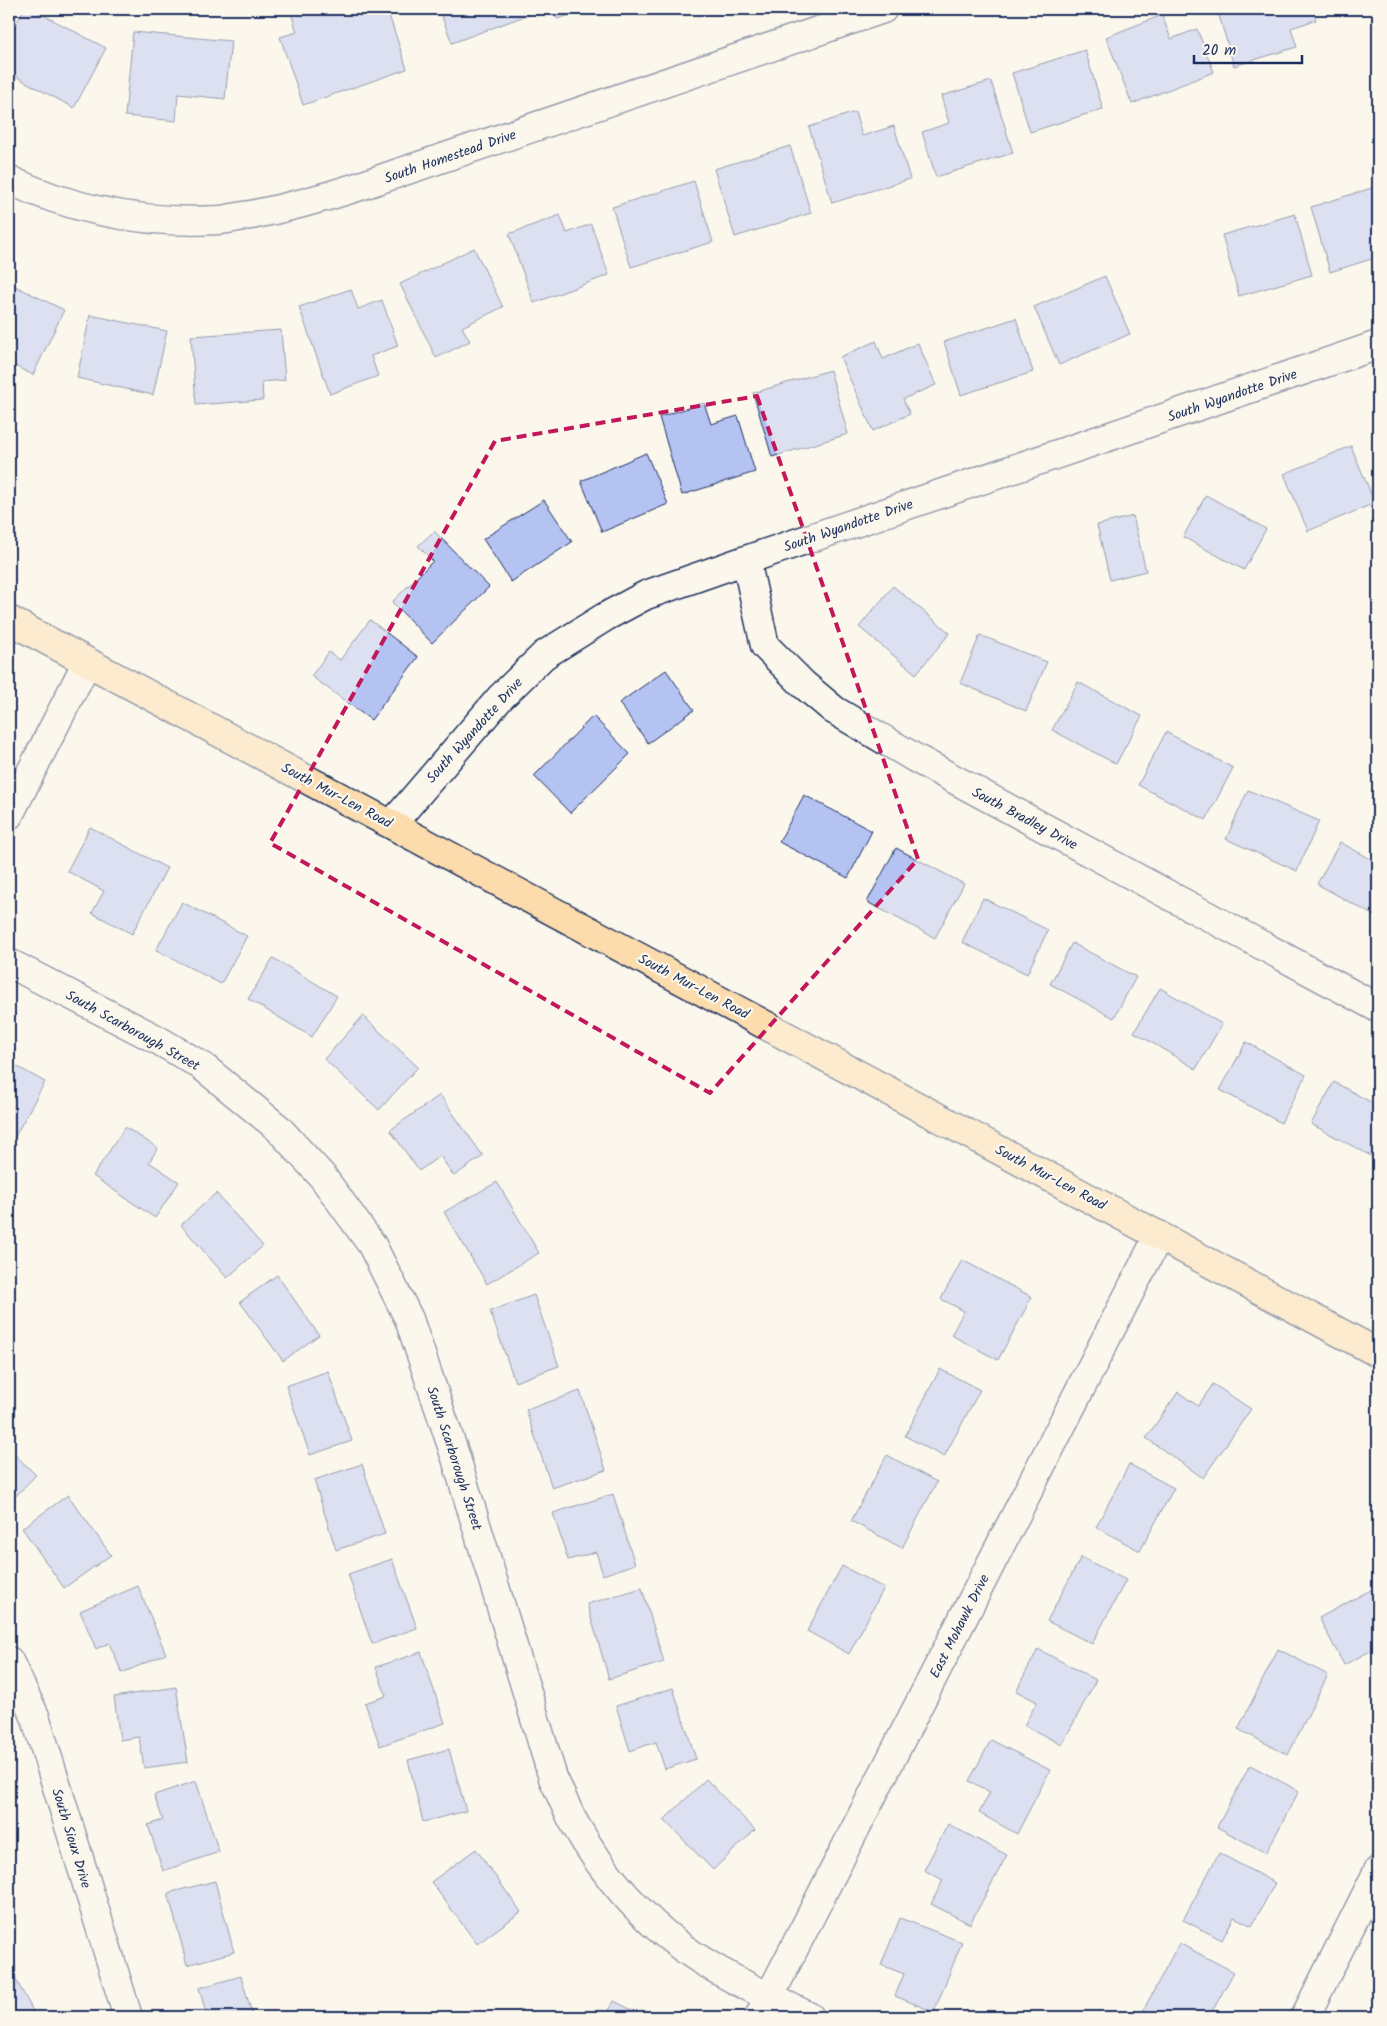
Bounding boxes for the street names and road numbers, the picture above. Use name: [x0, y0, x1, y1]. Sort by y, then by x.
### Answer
street label: South Homestead Drive: [381, 124, 520, 190]
street label: South Wyandotte Drive: [1165, 363, 1301, 428]
street label: South Wyandotte Drive: [781, 493, 917, 558]
street label: South Wyandotte Drive: [421, 672, 529, 789]
street label: South Mur-Len Road: [277, 757, 397, 835]
street label: South Bradley Drive: [968, 782, 1082, 856]
street label: South Mur-Len Road: [634, 948, 754, 1026]
street label: South Scarborough Street: [61, 985, 204, 1077]
street label: South Mur-Len Road: [991, 1139, 1111, 1217]
street label: South Scarborough Street: [420, 1383, 488, 1534]
street label: East Mohawk Drive: [924, 1570, 996, 1682]
street label: South Sioux Drive: [45, 1785, 97, 1892]

